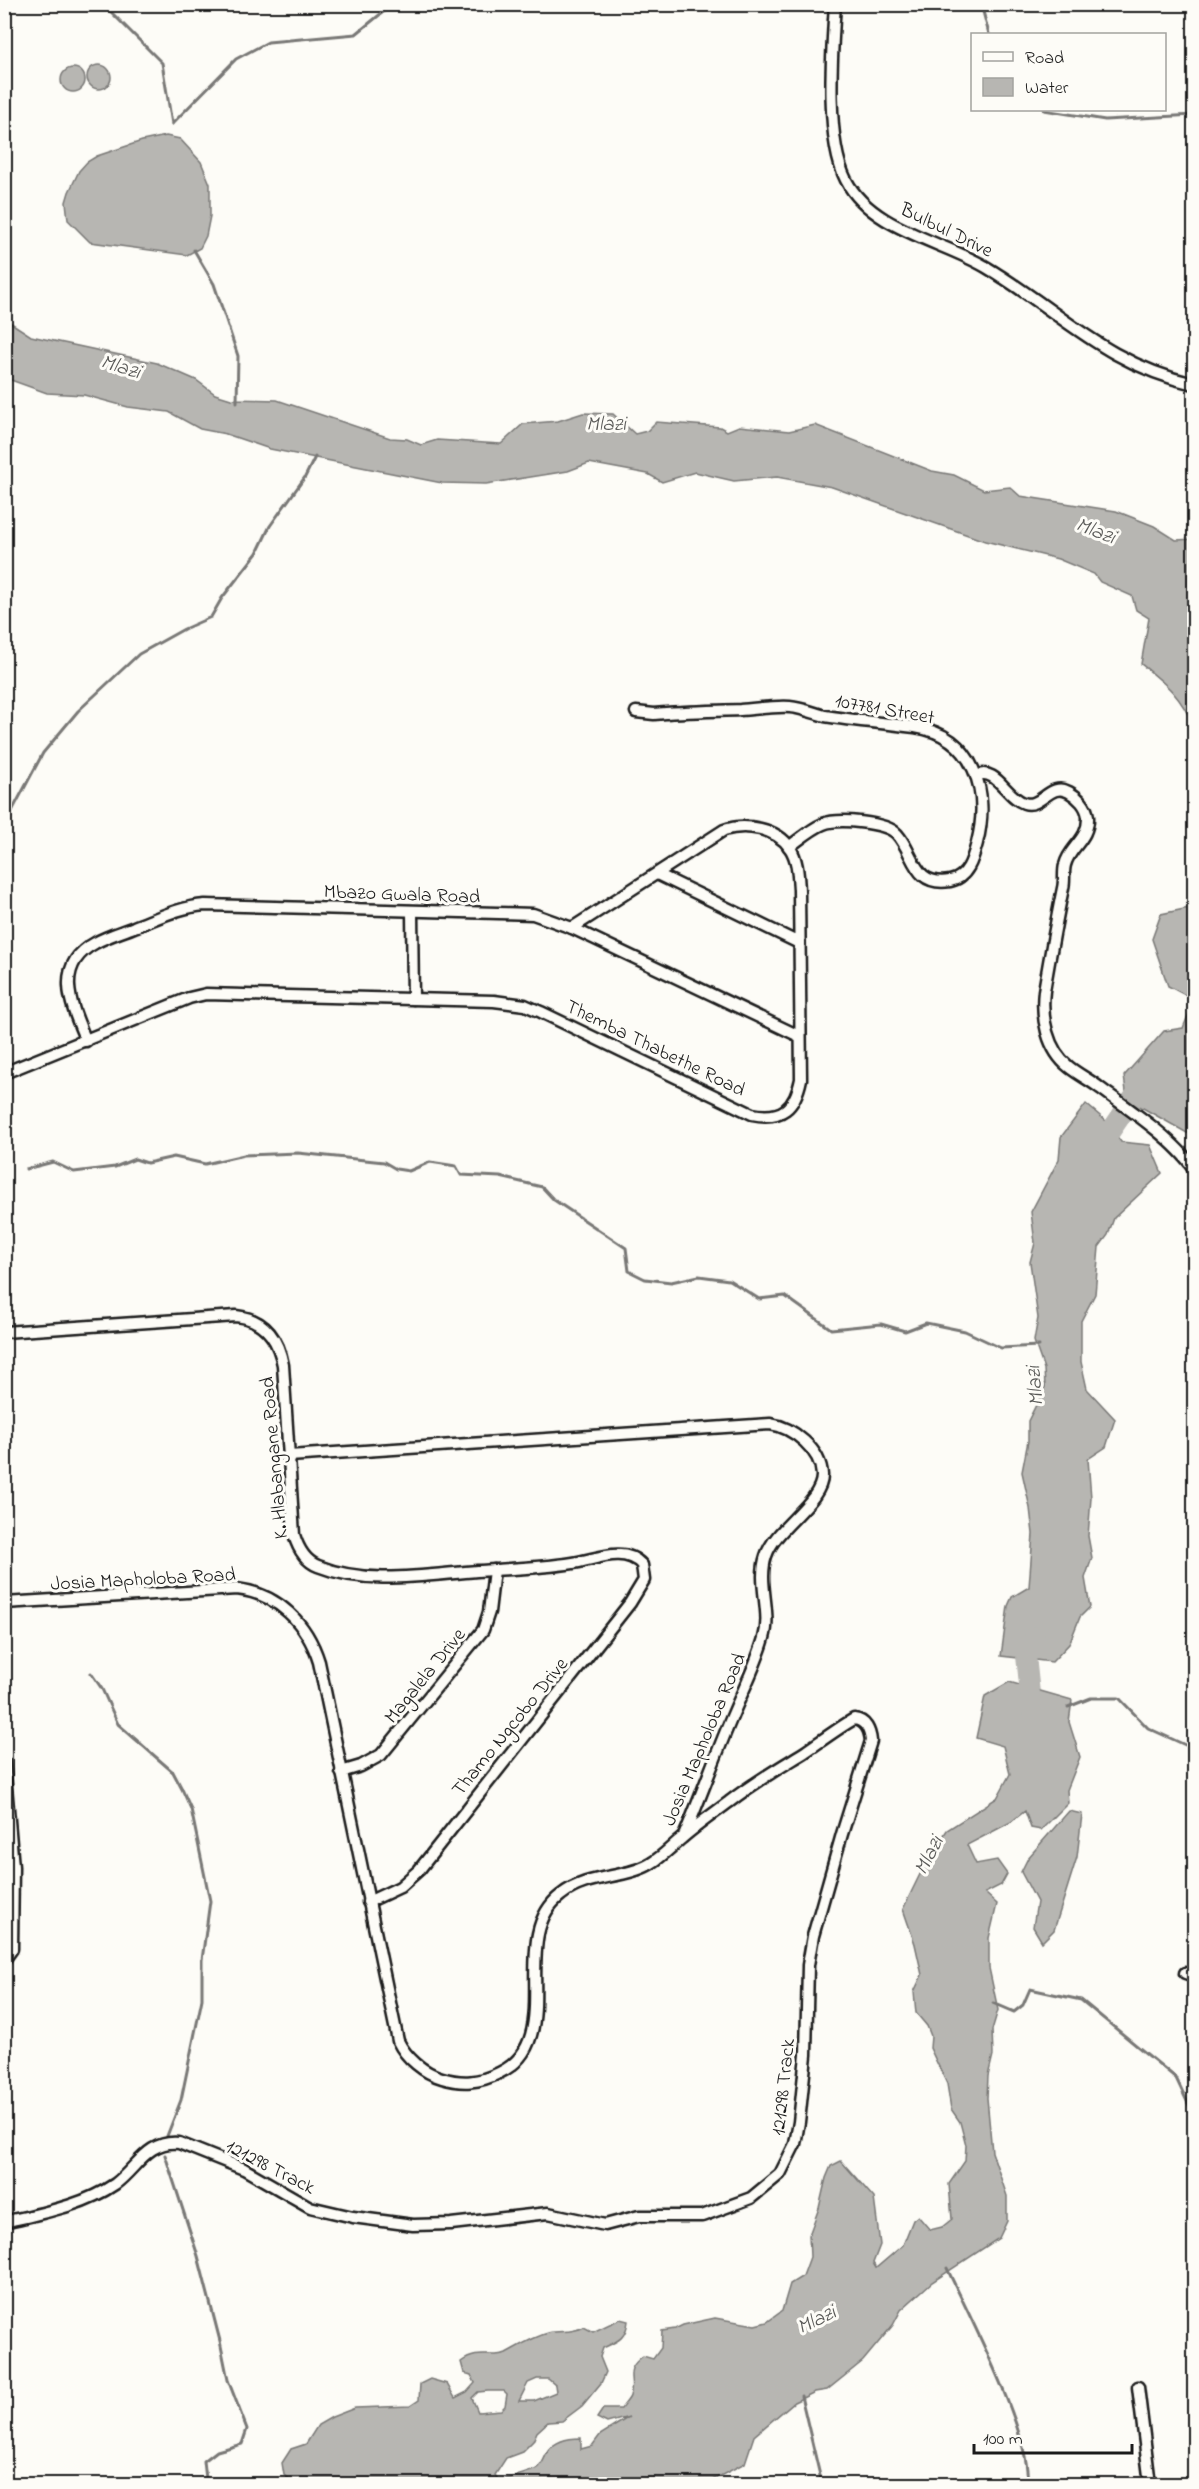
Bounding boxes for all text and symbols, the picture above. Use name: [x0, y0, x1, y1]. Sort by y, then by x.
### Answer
legend: [971, 33, 1166, 111]
text: Road: [1025, 46, 1064, 72]
text: Water: [1025, 76, 1069, 102]
street label: Bulbul Drive: [894, 196, 997, 266]
water label: Mlazi: [97, 348, 146, 389]
water label: Mlazi: [586, 410, 628, 440]
water label: Mlazi: [1071, 511, 1121, 554]
street label: 107781 Street: [832, 687, 937, 734]
street label: Mbazo Gwala Road: [323, 878, 481, 913]
street label: Themba Thabethe Road: [560, 993, 750, 1105]
water label: Mlazi: [1019, 1362, 1053, 1407]
street label: K. Hlabangane Road: [254, 1375, 298, 1540]
street label: Josia Mapholoba Road: [50, 1561, 236, 1600]
street label: Magalela Drive: [378, 1622, 475, 1731]
street label: Josia Mapholoba Road: [656, 1649, 755, 1831]
street label: Thamo Ngcobo Drive: [446, 1652, 577, 1804]
water label: Mlazi: [907, 1829, 953, 1881]
street label: 121298 Track: [765, 2037, 804, 2137]
street label: 121298 Track: [220, 2133, 320, 2203]
water label: Mlazi: [792, 2298, 844, 2343]
scale bar: [974, 2417, 1132, 2455]
text: 100 m: [983, 2427, 1023, 2453]

